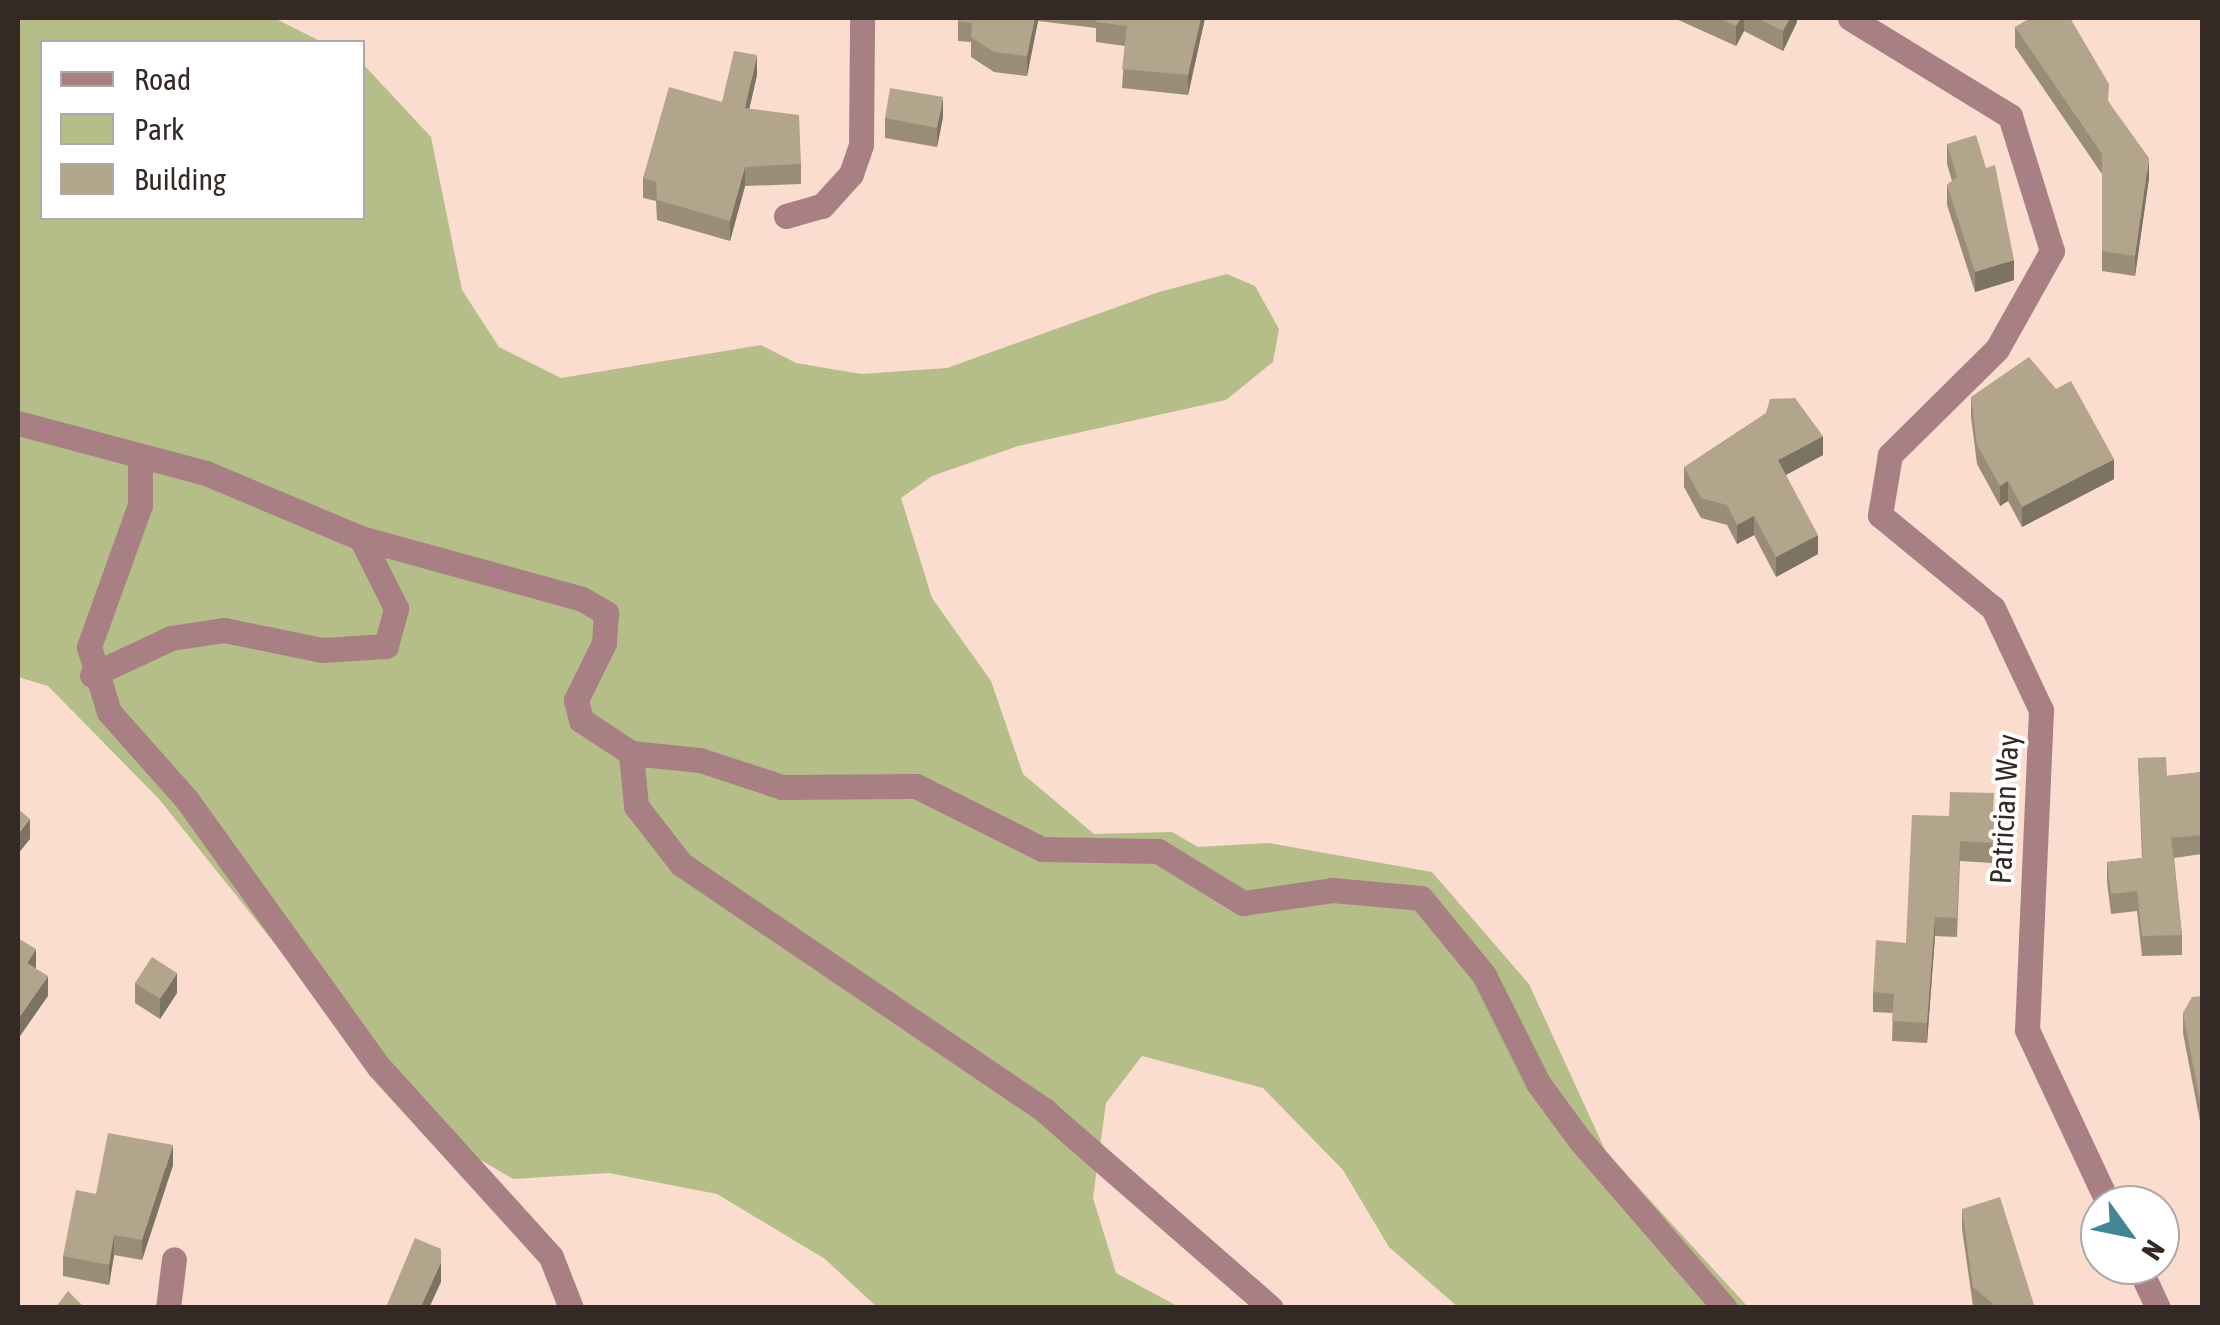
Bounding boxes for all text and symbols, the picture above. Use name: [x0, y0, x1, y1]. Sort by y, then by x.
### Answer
legend: [40, 40, 365, 220]
text: Road: [134, 62, 191, 96]
text: Park: [134, 112, 184, 146]
text: Building: [134, 162, 226, 196]
street label: Patrician Way: [1982, 733, 2026, 885]
north arrow: [2080, 1185, 2180, 1285]
text: N: [2136, 1235, 2171, 1266]

